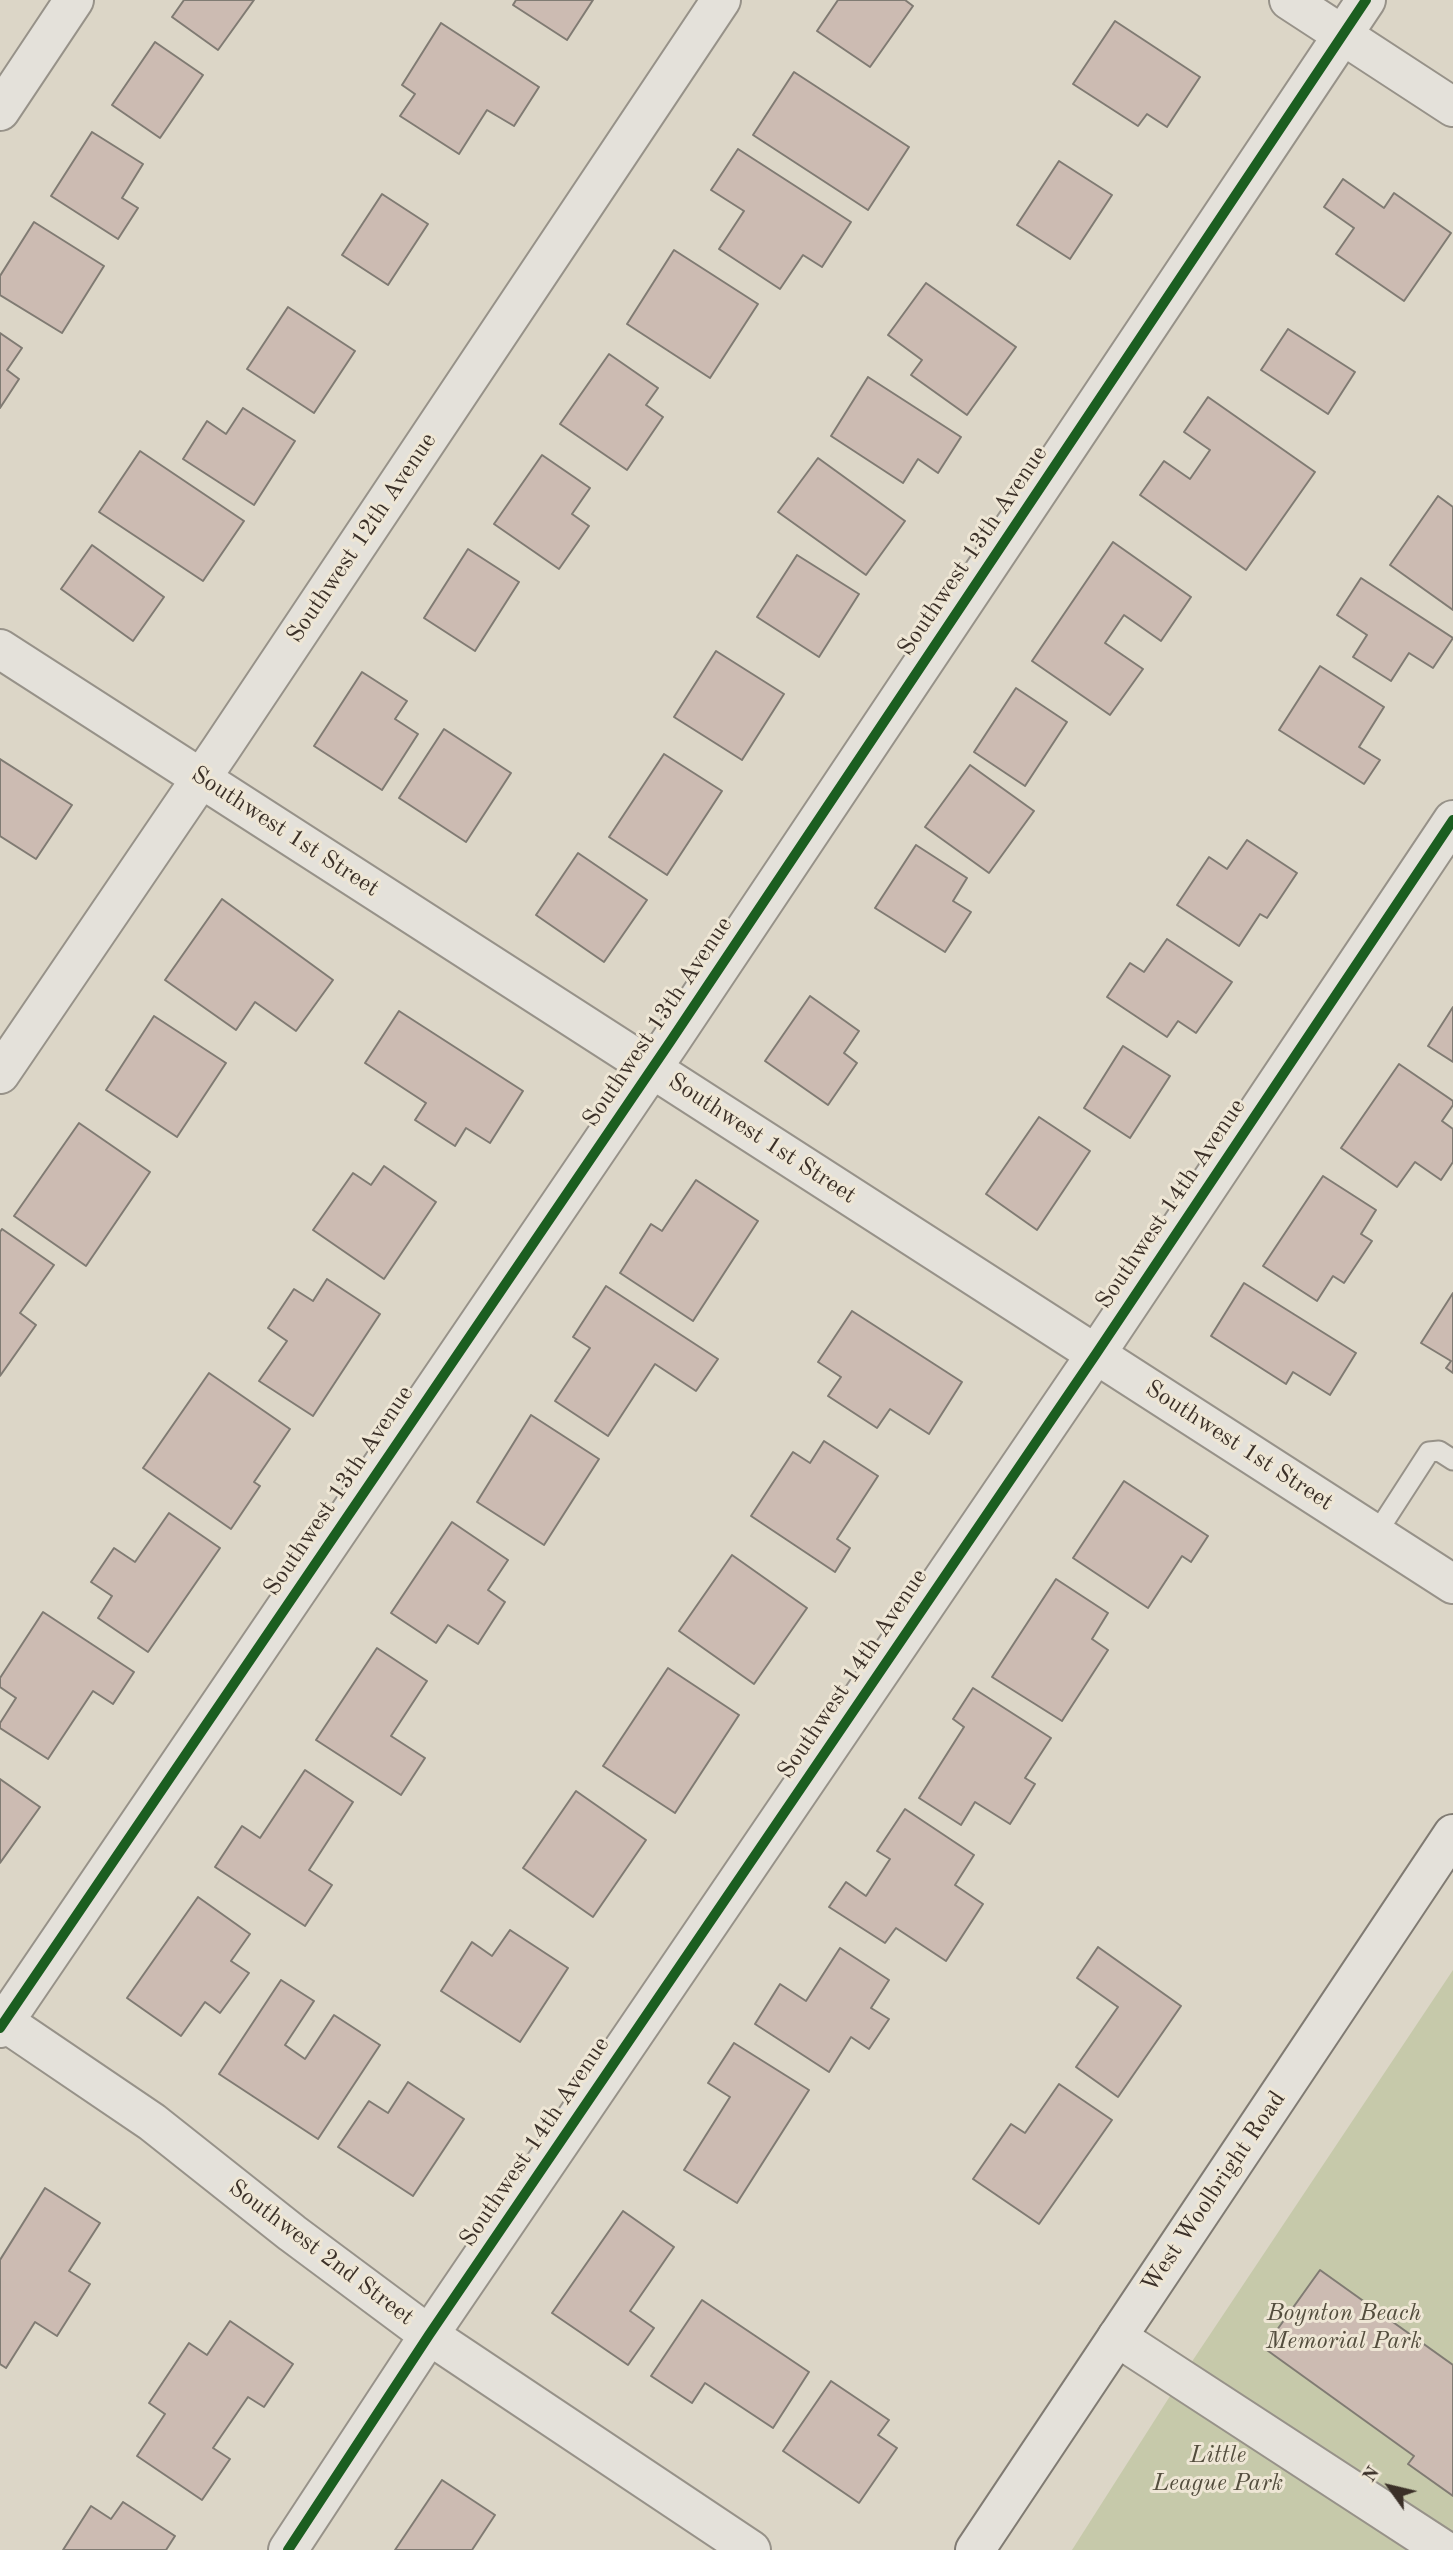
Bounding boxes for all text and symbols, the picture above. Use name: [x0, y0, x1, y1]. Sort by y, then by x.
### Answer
street label: Southwest 12th Avenue: [281, 427, 443, 649]
street label: Southwest 13th Avenue: [892, 440, 1054, 662]
street label: Southwest 1st Street: [186, 761, 384, 903]
street label: Southwest 13th Avenue: [577, 911, 739, 1133]
street label: Southwest 1st Street: [663, 1068, 861, 1210]
street label: Southwest 14th Avenue: [1090, 1093, 1252, 1315]
street label: Southwest 1st Street: [1140, 1375, 1338, 1517]
street label: Southwest 13th Avenue: [258, 1380, 420, 1602]
street label: Southwest 14th Avenue: [772, 1563, 934, 1785]
street label: Southwest 14th Avenue: [454, 2031, 616, 2253]
street label: West Woolbright Road: [1136, 2086, 1292, 2298]
street label: Southwest 2nd Street: [223, 2174, 419, 2332]
park label: Boynton Beach Memorial Park: [1266, 2300, 1422, 2356]
park label: Little League Park: [1153, 2442, 1283, 2498]
north arrow: [1355, 2452, 1425, 2522]
text: N: [1360, 2464, 1384, 2486]

